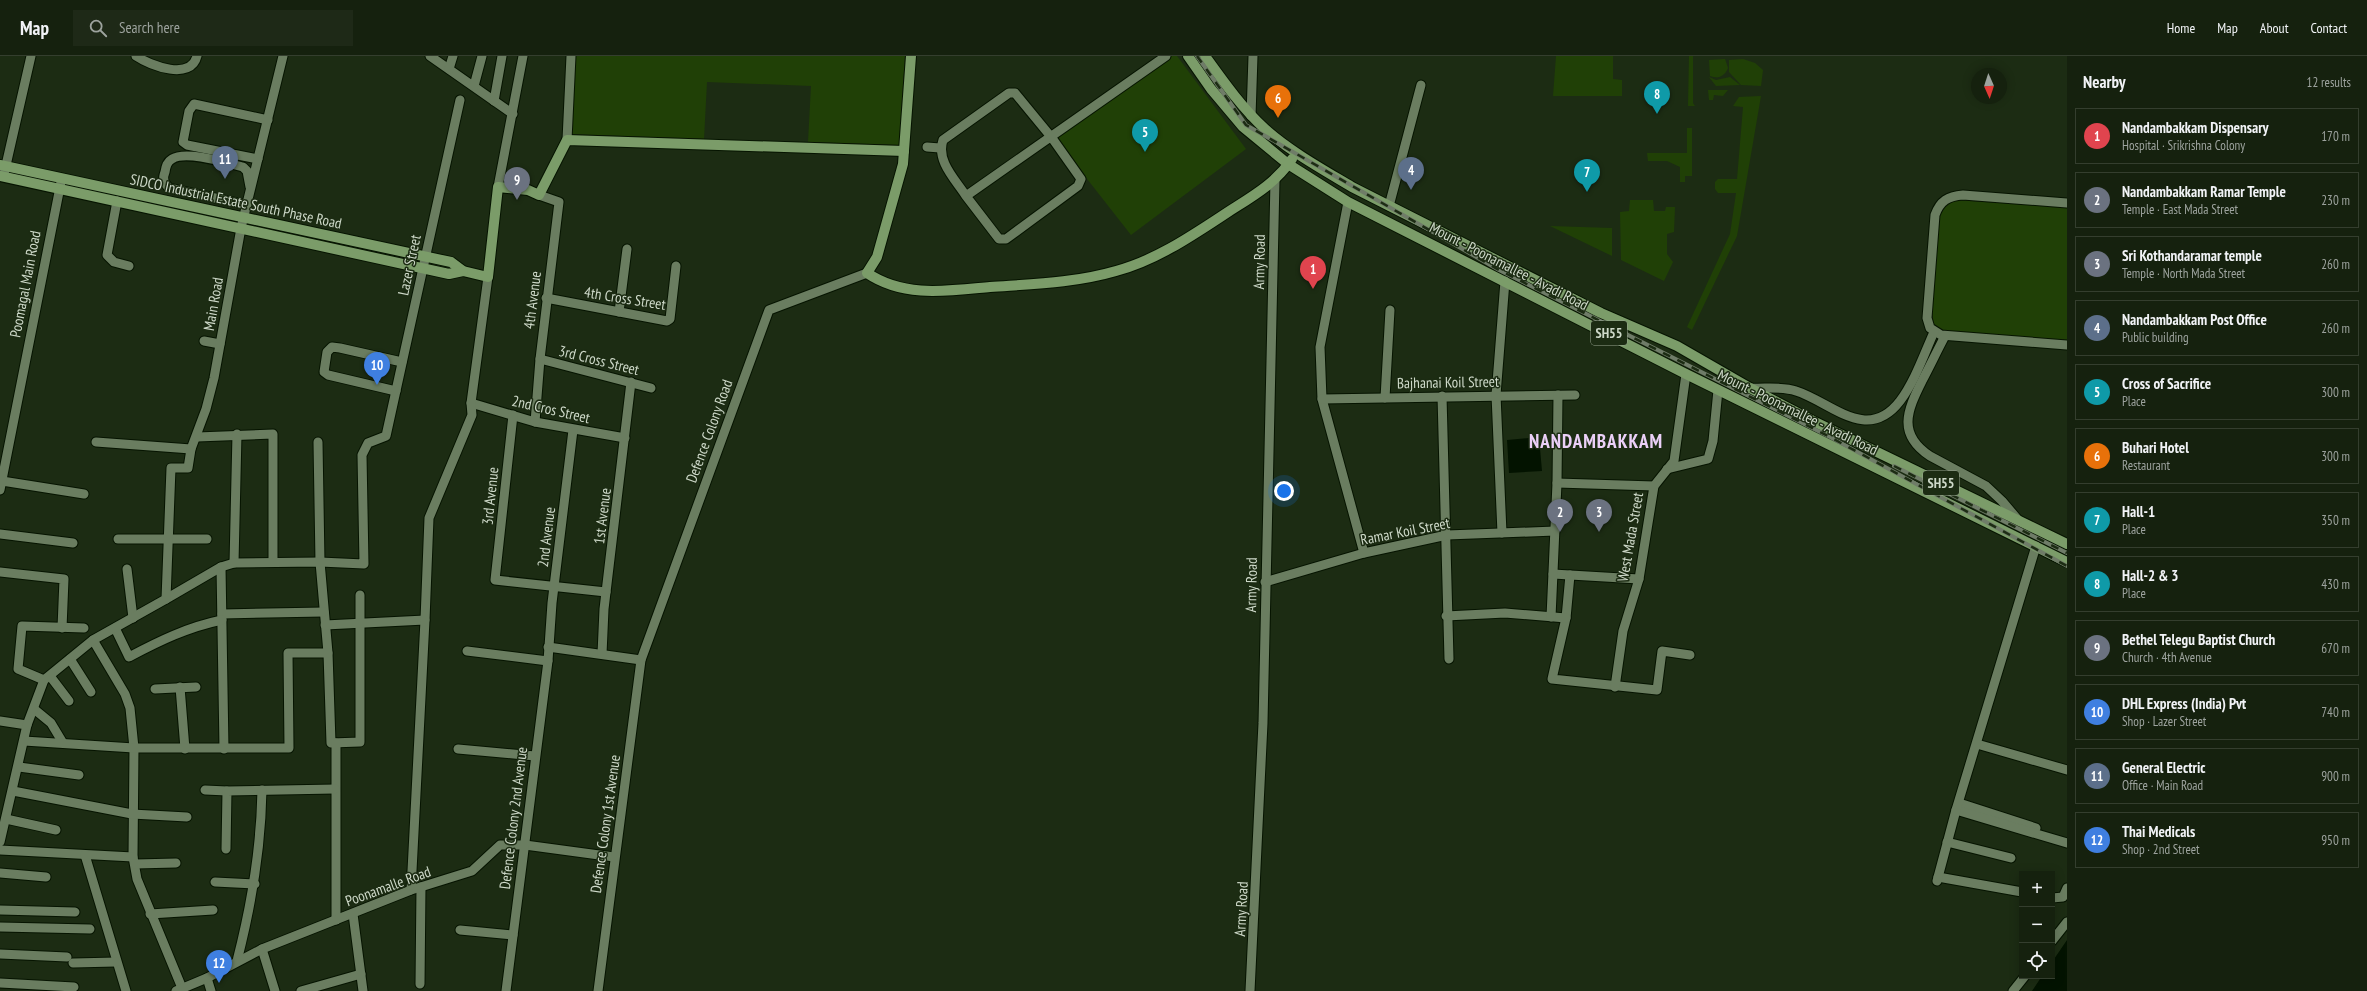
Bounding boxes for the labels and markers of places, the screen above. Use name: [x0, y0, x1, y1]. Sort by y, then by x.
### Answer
pin: 8: [1644, 81, 1670, 114]
pin: 6: [1265, 85, 1291, 118]
pin: 5: [1132, 119, 1158, 152]
pin: 11: [212, 146, 238, 179]
pin: 4: [1398, 157, 1424, 190]
pin: 7: [1574, 159, 1600, 192]
pin: 9: [504, 167, 530, 200]
pin: 1: [1300, 256, 1326, 289]
pin: 10: [364, 352, 390, 385]
pin: 2: [1547, 499, 1573, 532]
pin: 3: [1586, 499, 1612, 532]
pin: 12: [206, 950, 232, 983]

